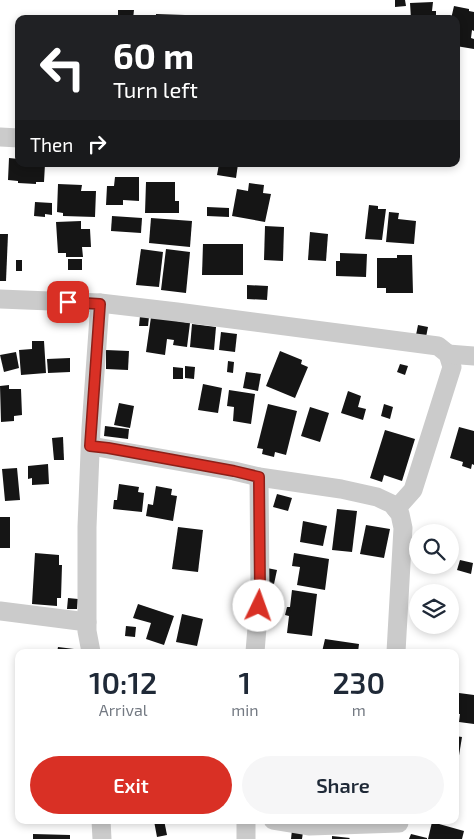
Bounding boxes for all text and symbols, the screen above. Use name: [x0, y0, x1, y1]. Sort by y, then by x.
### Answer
text: 60 m: [113, 34, 194, 76]
icon: left: [30, 35, 95, 100]
text: Turn left: [113, 76, 198, 102]
icon: right: [83, 130, 111, 158]
text: Then: [30, 133, 73, 156]
pin: [47, 281, 89, 323]
icon: arrive: [54, 288, 82, 316]
map controls: [409, 524, 459, 634]
button: search: [409, 524, 459, 574]
position arrow: [232, 579, 284, 631]
button: layers: [409, 584, 459, 634]
text: 10:12: [89, 664, 157, 700]
text: 1: [239, 664, 251, 700]
text: 230: [332, 664, 385, 700]
text: Arrival: [99, 700, 147, 719]
text: min: [231, 700, 258, 719]
text: m: [352, 700, 366, 719]
button: Exit: [30, 756, 232, 814]
button: Share: [242, 756, 444, 814]

